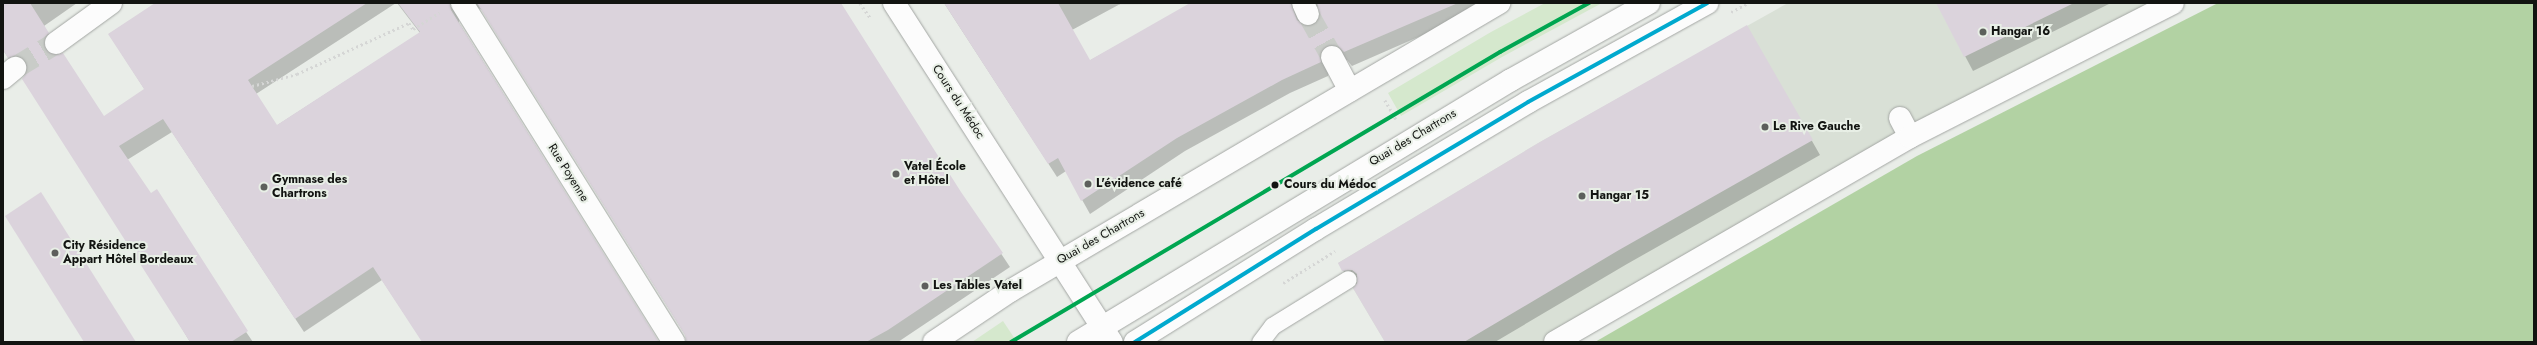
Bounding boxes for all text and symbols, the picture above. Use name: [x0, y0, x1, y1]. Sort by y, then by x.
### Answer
place label: Hangar 16: [1991, 25, 2050, 39]
marker: Hangar 16: [1978, 27, 1988, 37]
street label: Cours du Médoc: [929, 62, 987, 142]
street label: Quai des Chartrons: [1367, 106, 1459, 170]
place label: Le Rive Gauche: [1773, 120, 1860, 134]
marker: Le Rive Gauche: [1760, 122, 1770, 132]
street label: Rue Poyenne: [545, 141, 591, 205]
place label: Vatel École et Hôtel: [904, 160, 966, 188]
marker: Vatel École et Hôtel: [891, 169, 901, 179]
place label: Gymnase des Chartrons: [272, 173, 347, 201]
place label: L'évidence café: [1096, 177, 1182, 191]
marker: Cours du Médoc: [1268, 178, 1282, 192]
place label: Cours du Médoc: [1284, 178, 1376, 192]
marker: L'évidence café: [1083, 179, 1093, 189]
marker: Gymnase des Chartrons: [259, 182, 269, 192]
place label: Hangar 15: [1590, 189, 1649, 203]
marker: Hangar 15: [1577, 191, 1587, 201]
street label: Quai des Chartrons: [1055, 206, 1147, 268]
place label: City Résidence Appart Hôtel Bordeaux: [63, 239, 193, 267]
marker: City Résidence Appart Hôtel Bordeaux: [50, 248, 60, 258]
place label: Les Tables Vatel: [933, 279, 1022, 293]
marker: Les Tables Vatel: [920, 281, 930, 291]

